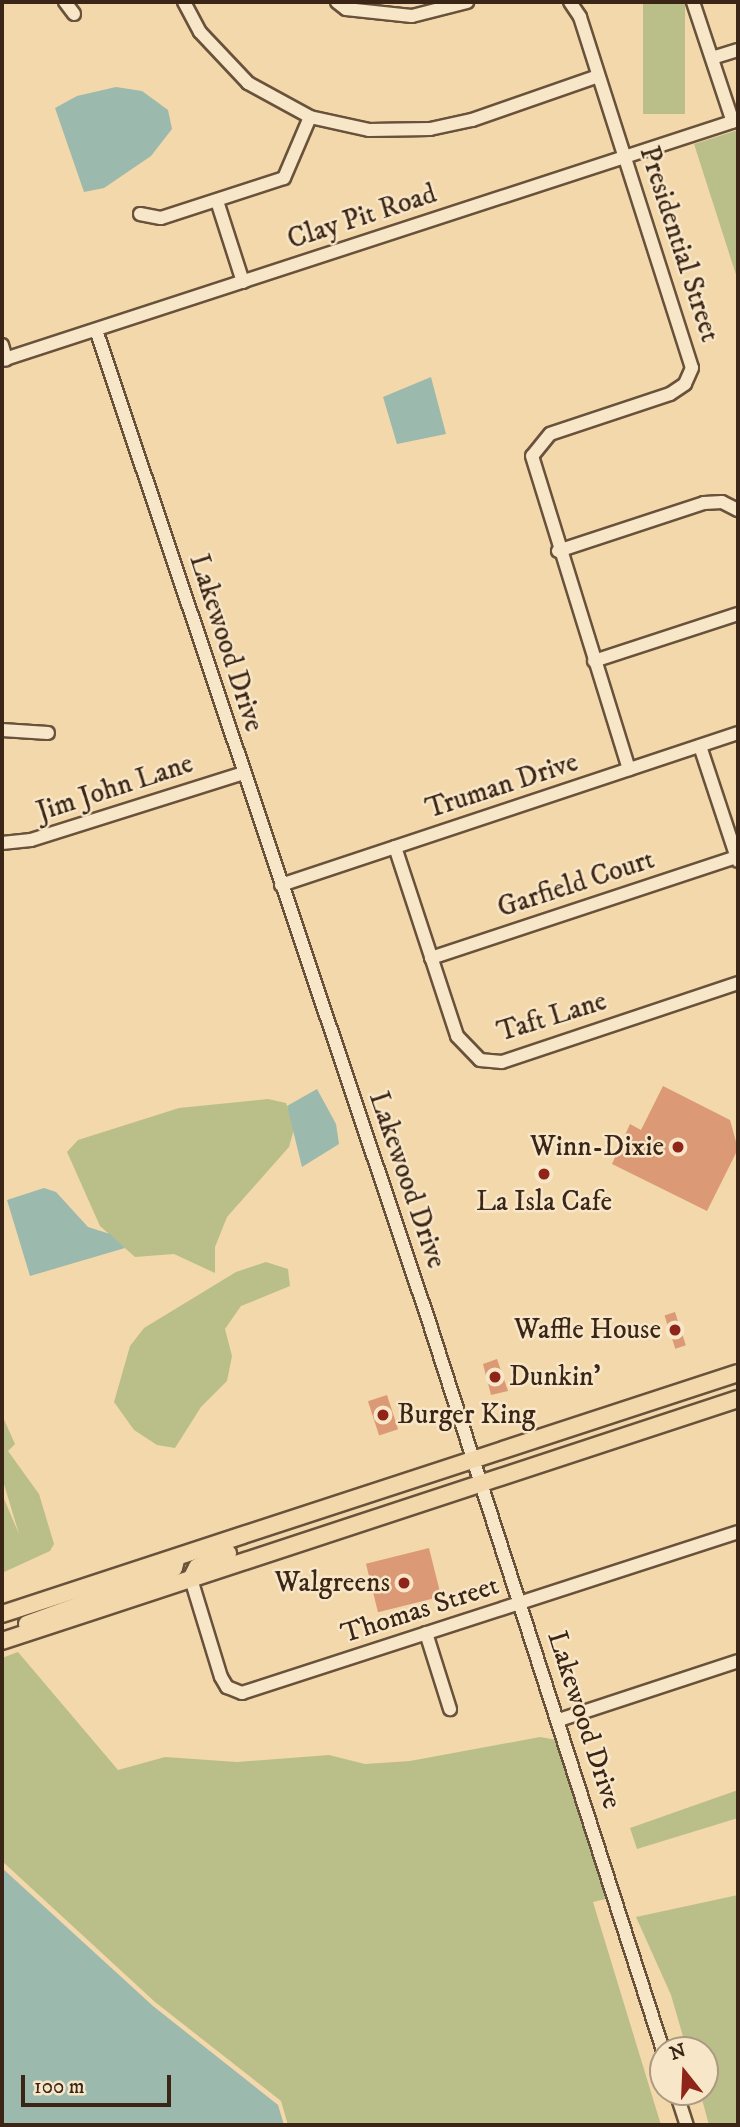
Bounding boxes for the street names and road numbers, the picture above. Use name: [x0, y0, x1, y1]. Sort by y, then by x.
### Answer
street label: Presidential Street: [632, 142, 726, 346]
street label: Clay Pit Road: [283, 177, 441, 257]
street label: Lakewood Drive: [181, 550, 271, 736]
street label: Truman Drive: [422, 746, 582, 826]
street label: Jim John Lane: [33, 747, 197, 829]
street label: Garfield Court: [493, 843, 659, 925]
street label: Taft Lane: [493, 984, 611, 1050]
street label: Lakewood Drive: [361, 1087, 453, 1273]
street label: Thomas Street: [337, 1569, 503, 1651]
street label: Lakewood Drive: [539, 1627, 629, 1813]

